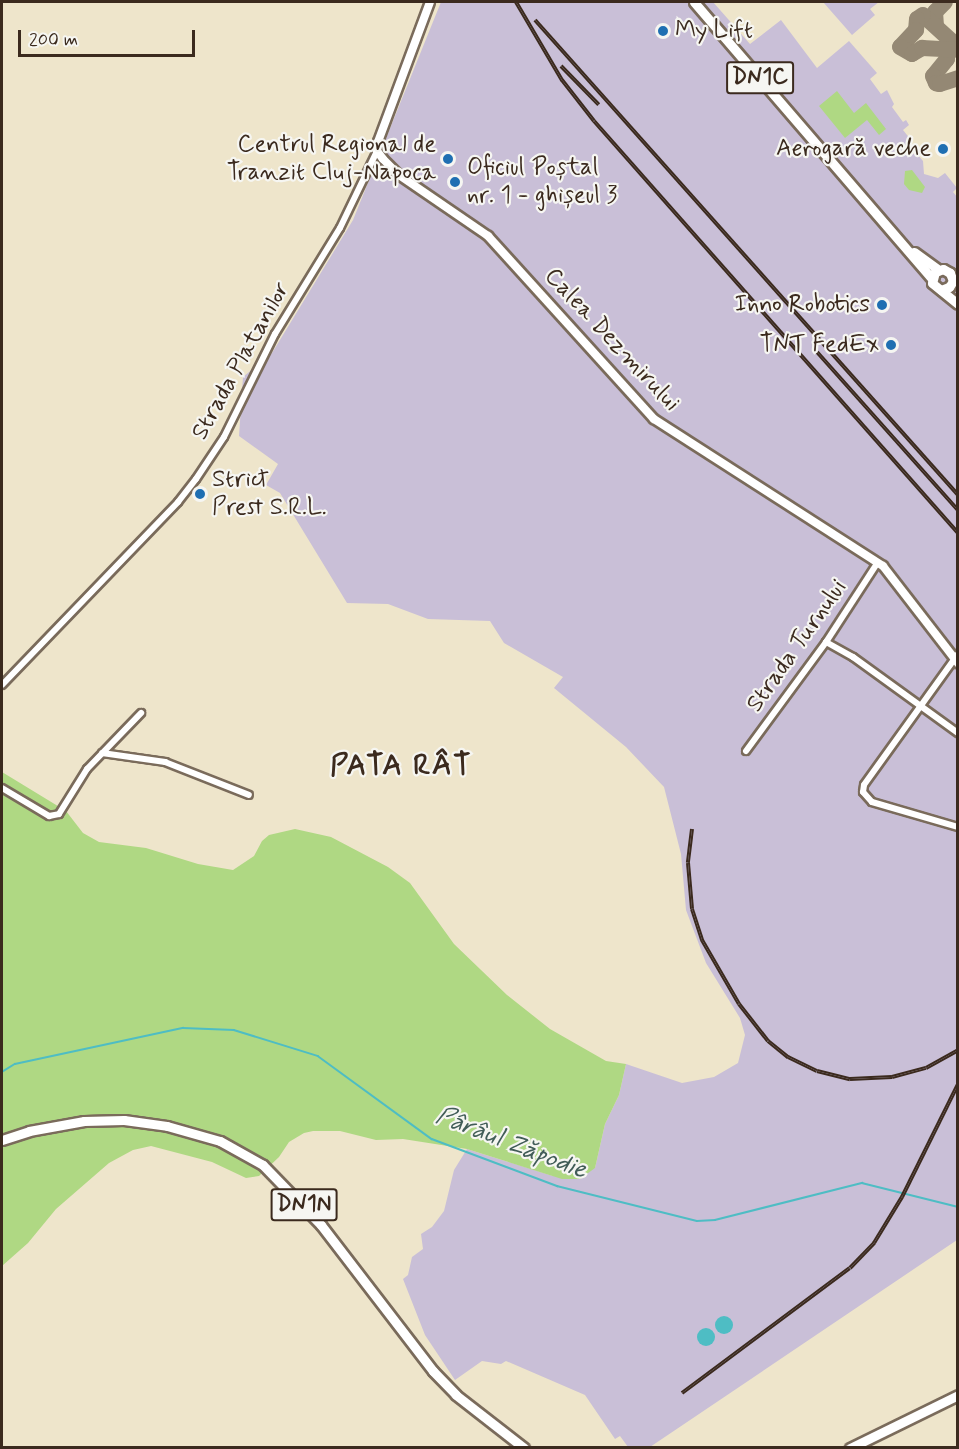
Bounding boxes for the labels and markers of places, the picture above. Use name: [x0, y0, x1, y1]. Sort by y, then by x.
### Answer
place label: My Lift: [675, 17, 756, 45]
marker: My Lift: [656, 24, 670, 38]
place label: Centrul Regional de Tranzit Cluj-Napoca: [228, 131, 436, 187]
place label: Aerogară veche: [776, 135, 931, 163]
marker: Aerogară veche: [936, 142, 950, 156]
marker: Centrul Regional de Tranzit Cluj-Napoca: [441, 152, 455, 166]
place label: Oficiul Poștal nr. 1 - ghișeul 3: [467, 154, 617, 210]
marker: Oficiul Poștal nr. 1 - ghișeul 3: [448, 175, 462, 189]
place label: Inno Robotics: [734, 291, 870, 319]
marker: Inno Robotics: [875, 298, 889, 312]
place label: TNT FedEx: [760, 331, 879, 359]
marker: TNT FedEx: [884, 338, 898, 352]
place label: Strict Prest S.R.L.: [212, 466, 327, 522]
marker: Strict Prest S.R.L.: [193, 487, 207, 501]

